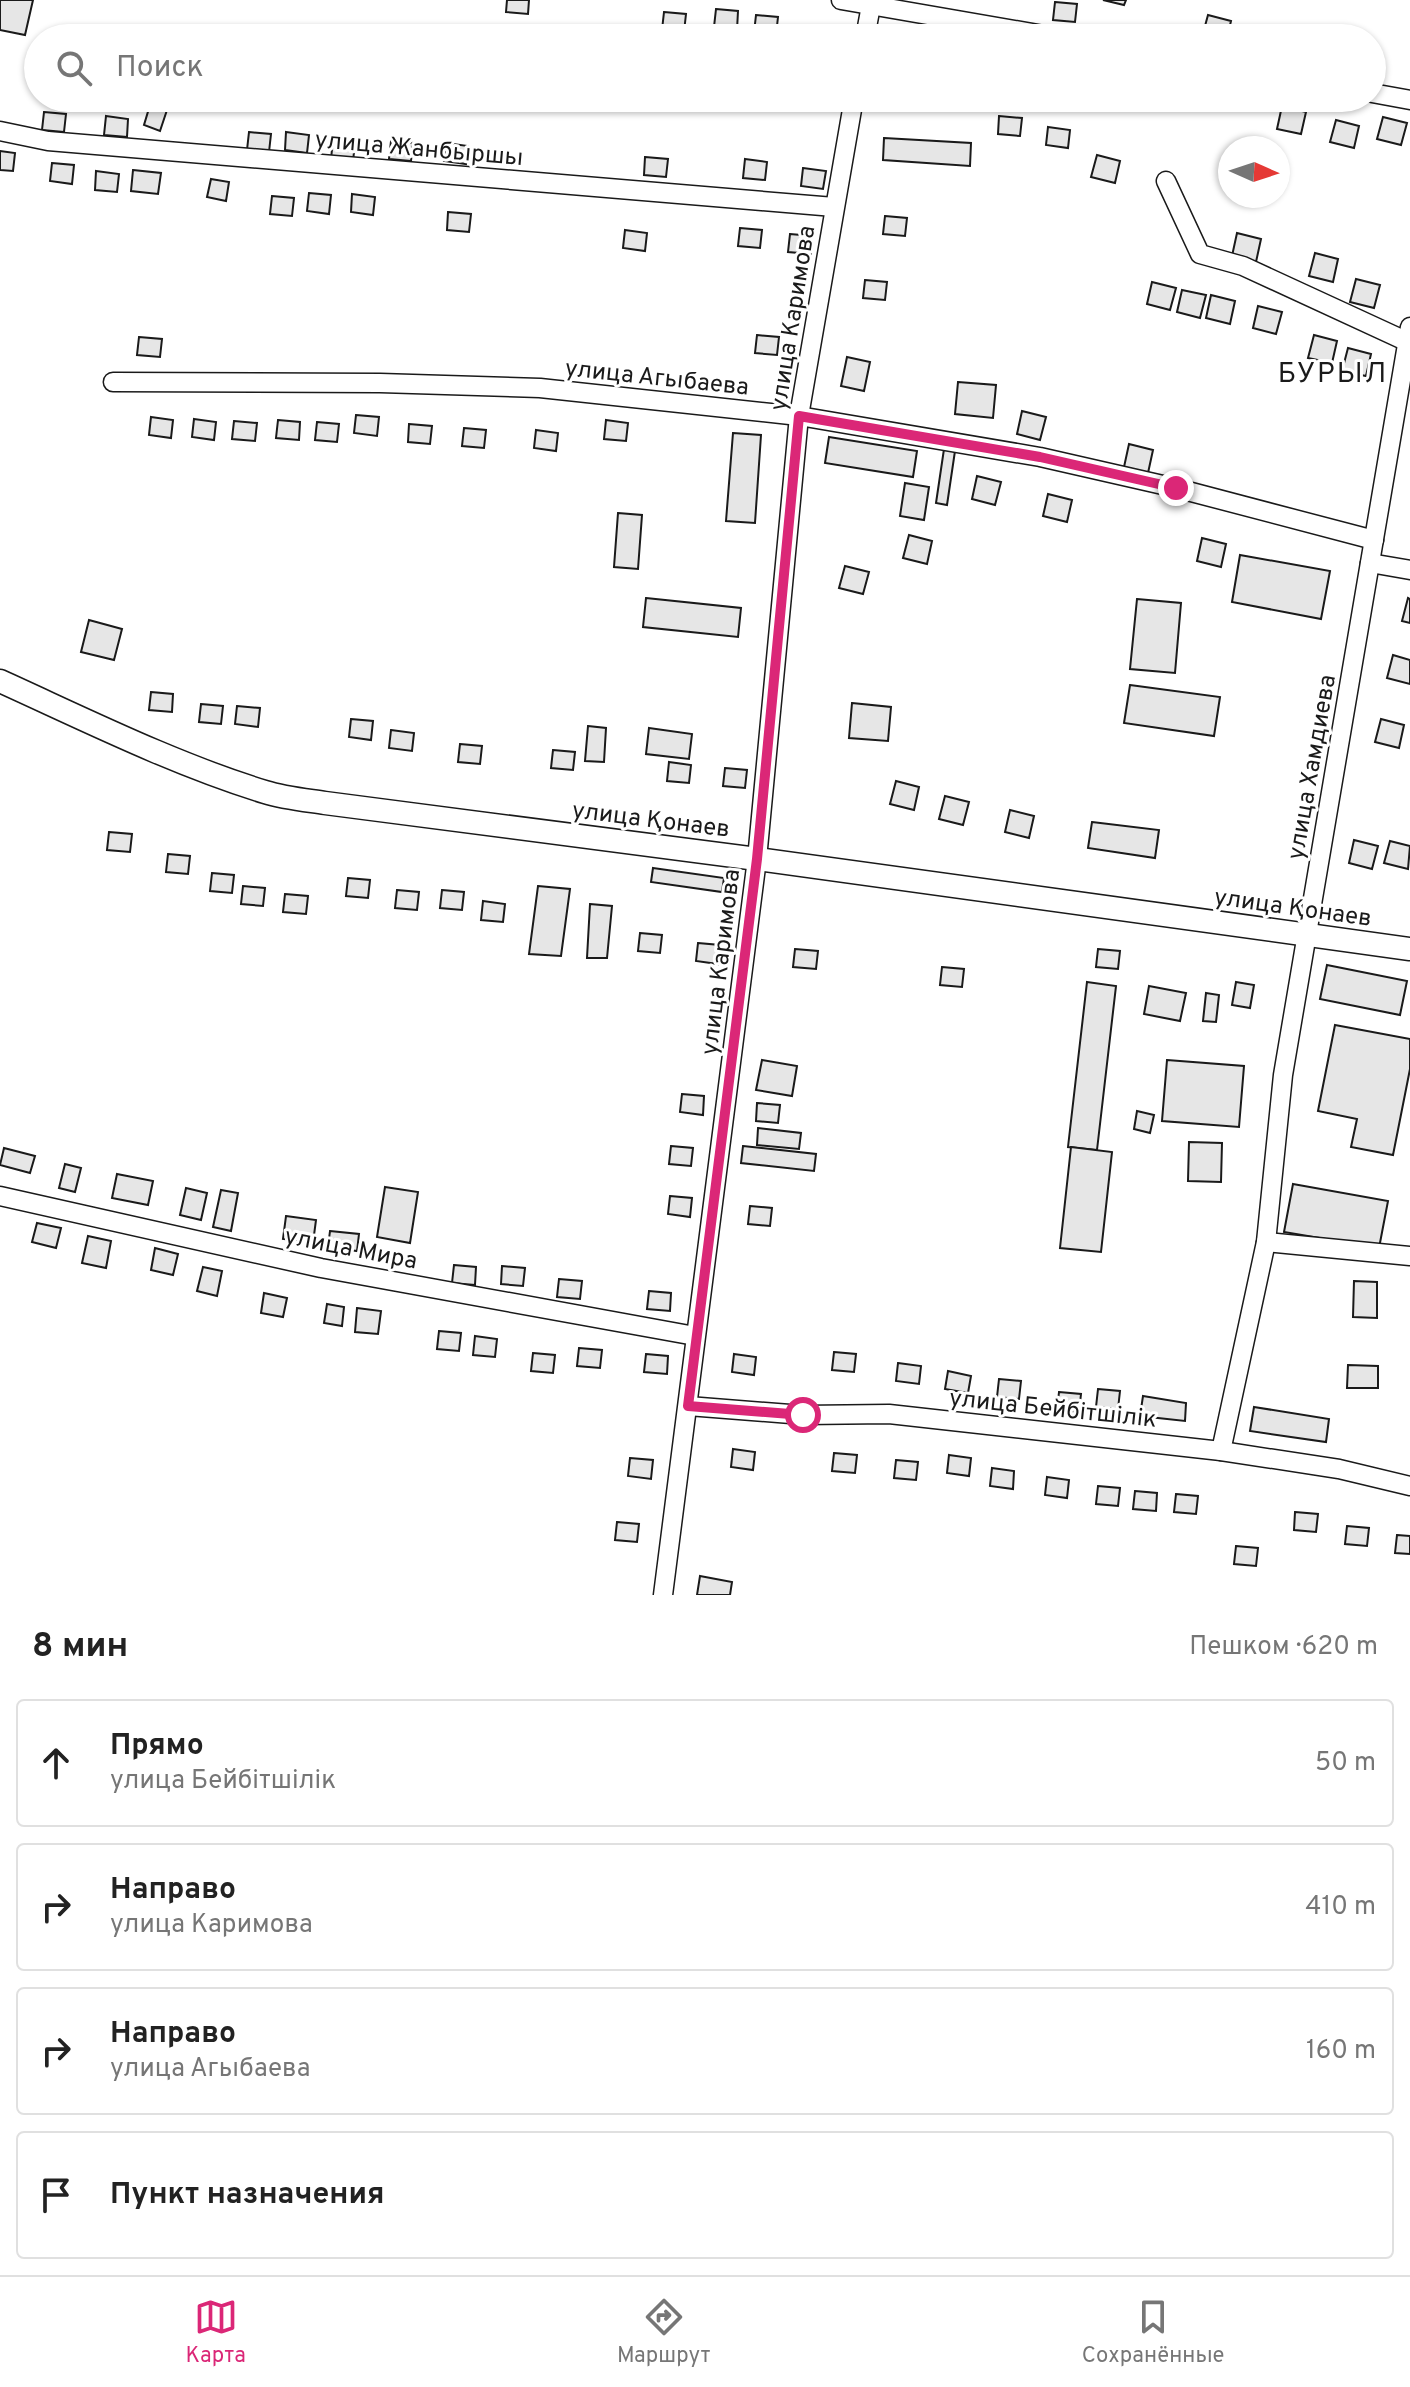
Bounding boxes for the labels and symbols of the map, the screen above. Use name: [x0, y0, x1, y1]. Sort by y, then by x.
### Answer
street label: улица Жанбыршы: [313, 126, 524, 174]
north arrow: [1218, 136, 1290, 208]
street label: улица Каримова: [765, 224, 823, 413]
street label: улица Агыбаева: [563, 354, 750, 404]
district label: БУРЫЛ: [1278, 357, 1388, 393]
route end: [1158, 470, 1194, 506]
street label: улица Хамдиева: [1282, 672, 1344, 862]
street label: улица Қонаев: [570, 796, 731, 846]
street label: улица Каримова: [696, 868, 748, 1057]
street label: улица Қонаев: [1212, 883, 1373, 935]
street label: улица Мира: [282, 1222, 420, 1278]
street label: улица Бейбітшілік: [947, 1384, 1158, 1436]
route start: [785, 1397, 821, 1433]

